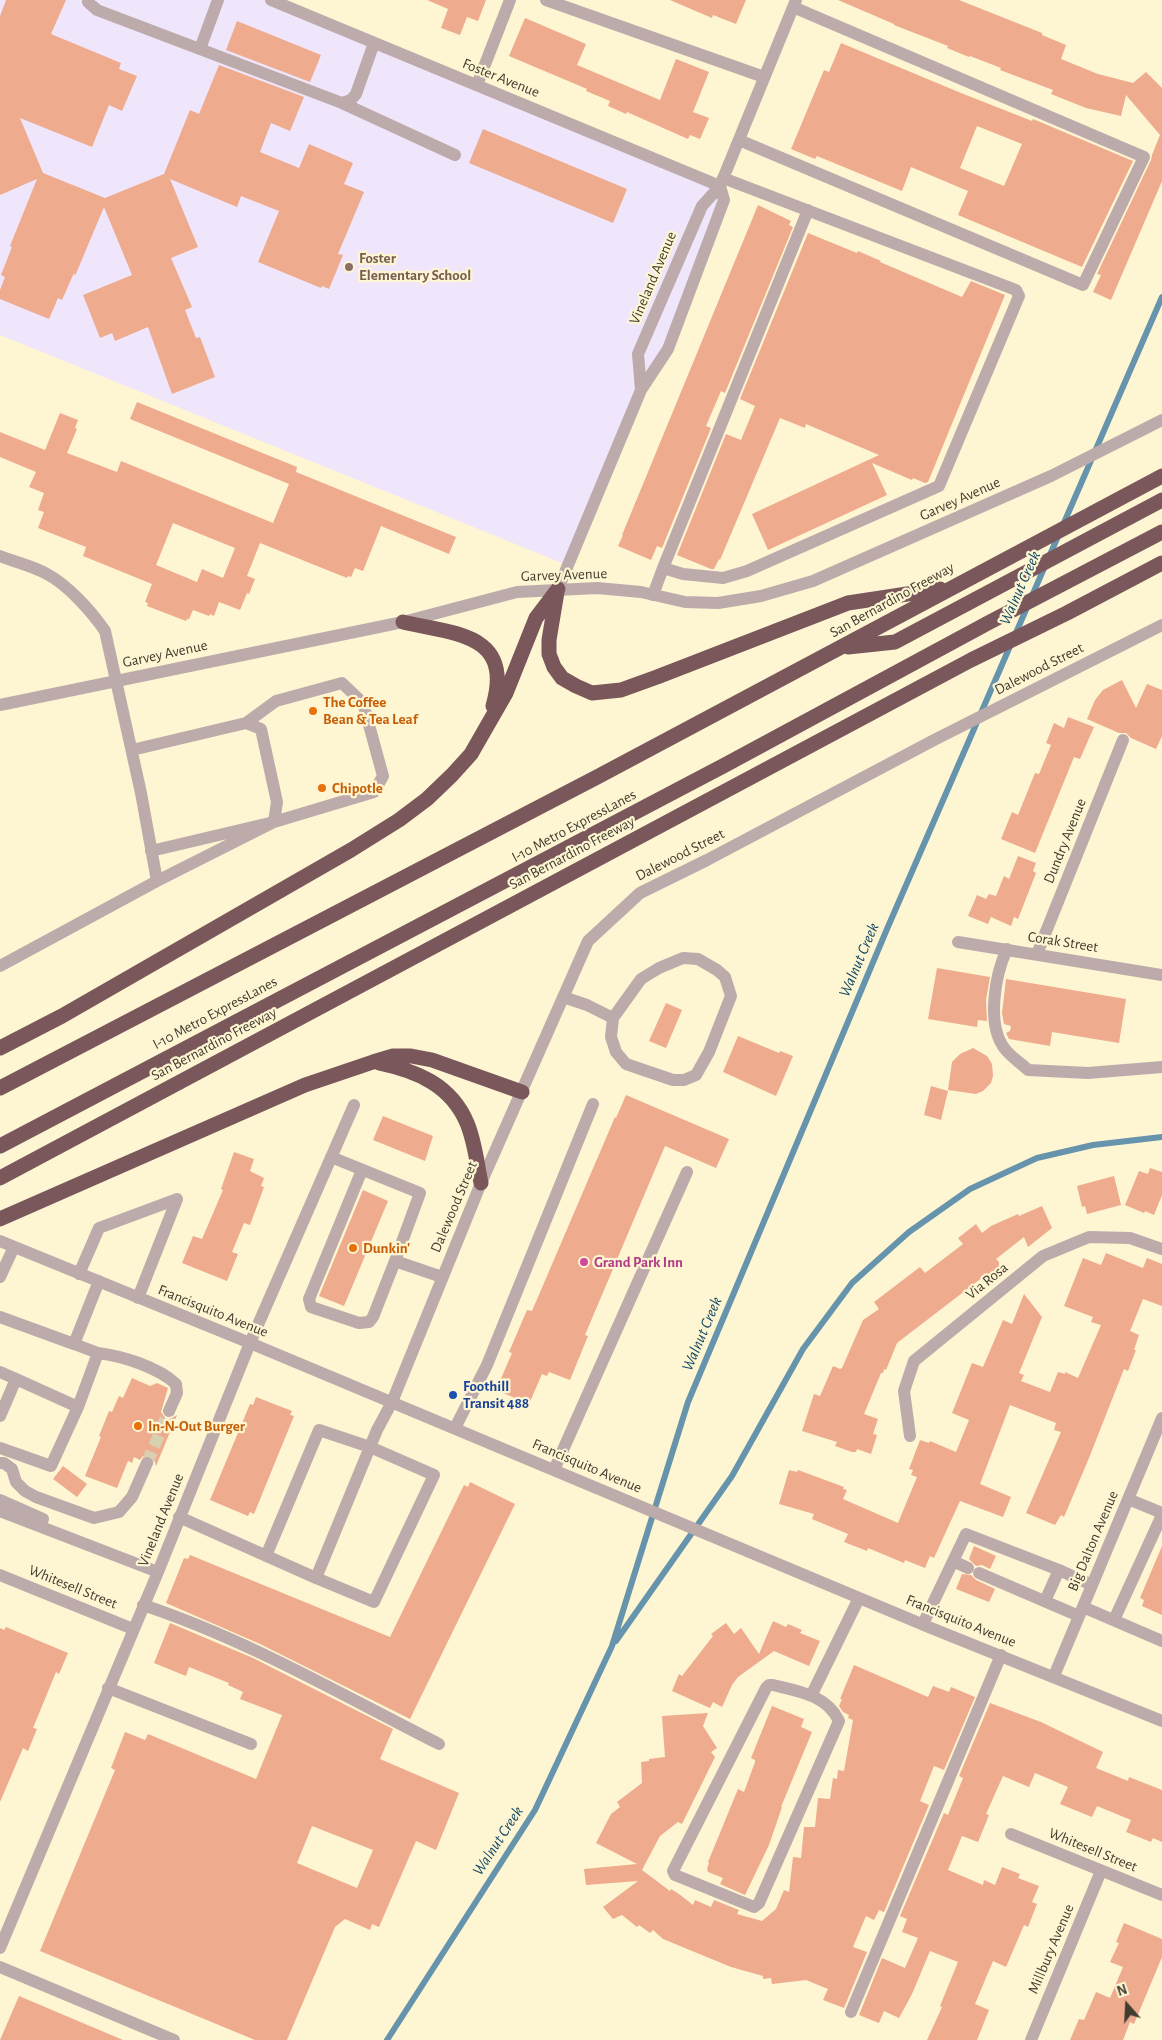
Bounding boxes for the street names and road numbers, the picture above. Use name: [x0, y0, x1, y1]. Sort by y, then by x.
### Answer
street label: Foster Avenue: [460, 54, 542, 102]
street label: Vineland Avenue: [625, 229, 681, 327]
street label: Garvey Avenue: [917, 473, 1003, 525]
street label: San Bernardino Freeway: [827, 558, 957, 642]
street label: Garvey Avenue: [521, 564, 607, 586]
street label: Garvey Avenue: [121, 636, 209, 672]
street label: Dalewood Street: [992, 639, 1086, 699]
street label: I-10 Metro ExpressLanes: [509, 786, 639, 866]
street label: Dundry Avenue: [1040, 796, 1090, 886]
street label: San Bernardino Freeway: [506, 812, 638, 894]
street label: Dalewood Street: [633, 825, 727, 885]
street label: Corak Street: [1027, 928, 1099, 956]
street label: I-10 Metro ExpressLanes: [150, 973, 280, 1053]
street label: San Bernardino Freeway: [148, 1003, 280, 1085]
street label: Dalewood Street: [427, 1159, 481, 1255]
street label: Via Rosa: [962, 1259, 1012, 1303]
street label: Francisquito Avenue: [155, 1281, 271, 1341]
street label: Francisquito Avenue: [530, 1435, 644, 1497]
street label: Vineland Avenue: [134, 1471, 188, 1569]
street label: Big Dalton Avenue: [1064, 1488, 1122, 1594]
street label: Whitesell Street: [26, 1561, 120, 1613]
street label: Francisquito Avenue: [903, 1591, 1019, 1651]
street label: Whitesell Street: [1046, 1824, 1140, 1876]
street label: Millbury Avenue: [1024, 1901, 1078, 1997]

